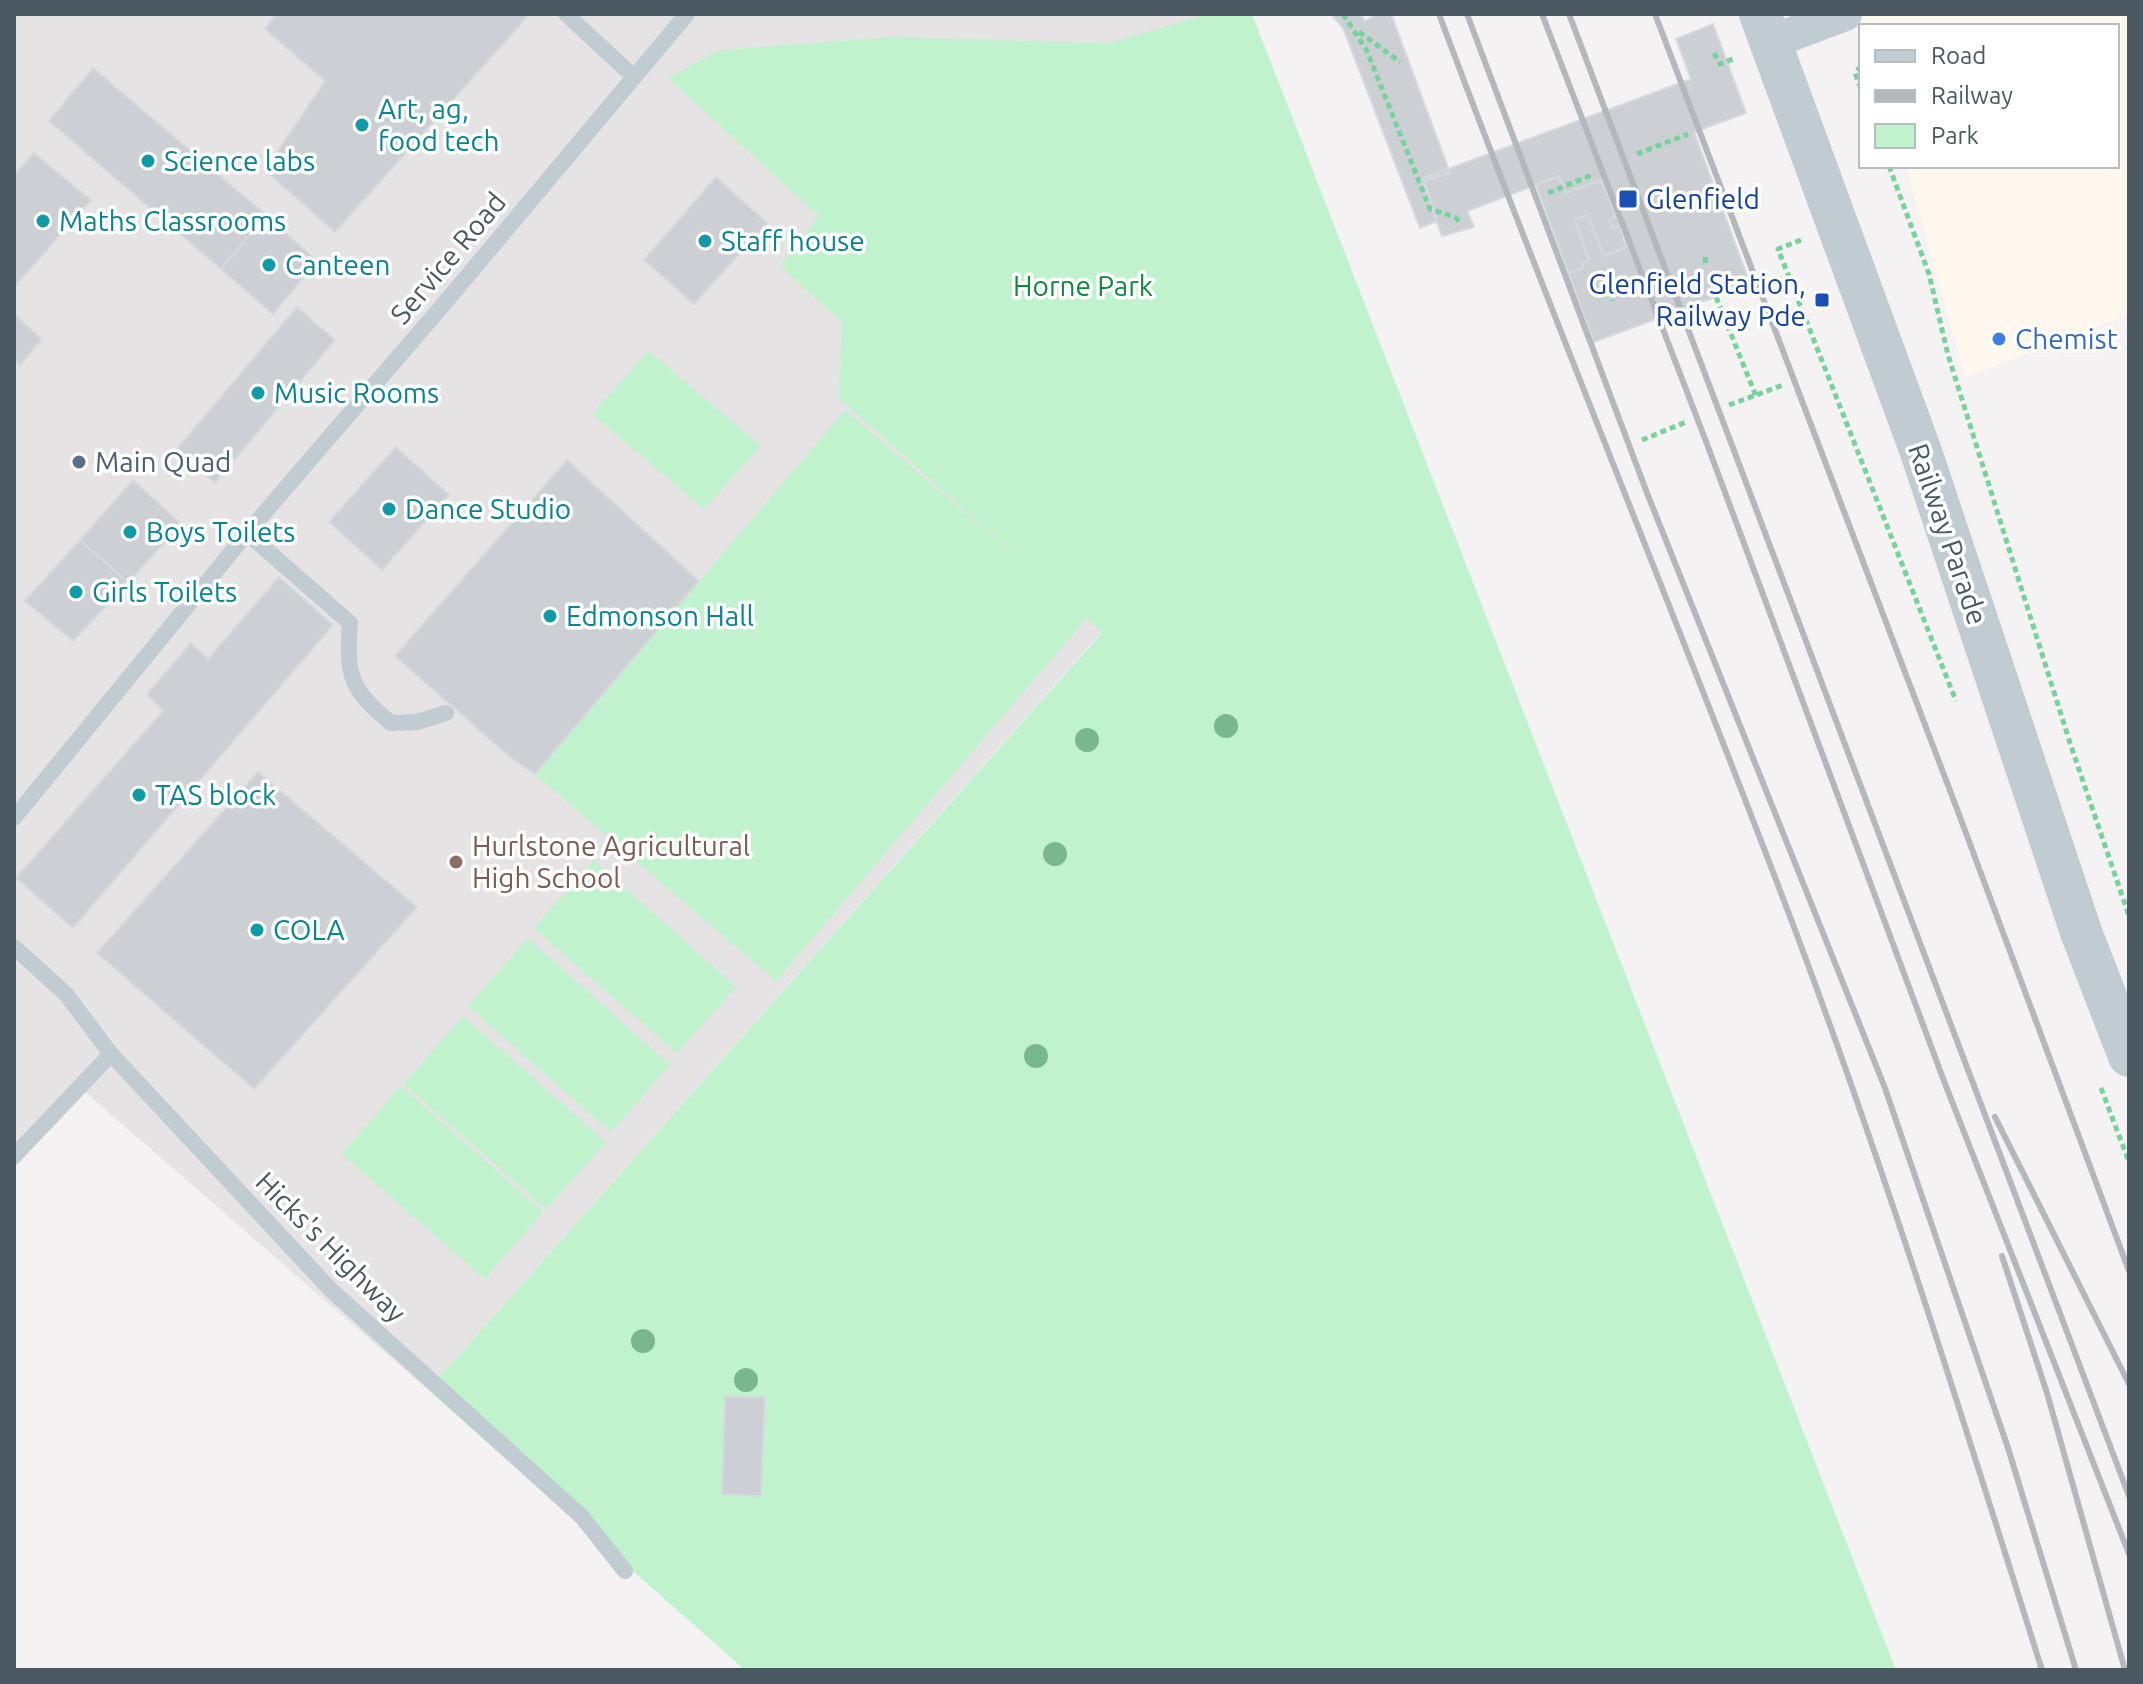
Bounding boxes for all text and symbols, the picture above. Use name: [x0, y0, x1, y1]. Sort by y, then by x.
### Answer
legend: [1859, 24, 2119, 168]
text: Road: [1931, 42, 1986, 69]
text: Railway: [1931, 82, 2013, 109]
place label: Art, ag, food tech: [378, 93, 500, 156]
marker: Art, ag, food tech: [353, 116, 371, 134]
text: Park: [1931, 122, 1979, 149]
place label: Science labs: [164, 145, 315, 176]
marker: Science labs: [139, 152, 157, 170]
place label: Glenfield: [1646, 183, 1760, 214]
street label: Service Road: [384, 186, 511, 329]
marker: Glenfield: [1617, 188, 1639, 210]
place label: Maths Classrooms: [59, 205, 286, 236]
marker: Maths Classrooms: [34, 212, 52, 230]
place label: Staff house: [721, 225, 865, 256]
marker: Staff house: [696, 232, 714, 250]
place label: Canteen: [285, 249, 390, 280]
marker: Canteen: [260, 256, 278, 274]
place label: Glenfield Station, Railway Pde: [1589, 268, 1806, 331]
park label: Horne Park: [1013, 270, 1153, 301]
marker: Glenfield Station, Railway Pde: [1813, 291, 1831, 309]
place label: Chemist: [2015, 323, 2118, 354]
marker: Chemist: [1990, 330, 2008, 348]
place label: Music Rooms: [274, 377, 439, 408]
marker: Music Rooms: [249, 384, 267, 402]
street label: Railway Parade: [1903, 439, 1994, 629]
place label: Main Quad: [95, 446, 231, 477]
marker: Main Quad: [70, 453, 88, 471]
place label: Dance Studio: [405, 493, 571, 524]
marker: Dance Studio: [380, 500, 398, 518]
place label: Boys Toilets: [146, 516, 296, 547]
marker: Boys Toilets: [121, 523, 139, 541]
place label: Girls Toilets: [92, 576, 237, 607]
marker: Girls Toilets: [67, 583, 85, 601]
place label: Edmonson Hall: [566, 600, 754, 631]
marker: Edmonson Hall: [541, 607, 559, 625]
place label: TAS block: [155, 779, 276, 810]
marker: TAS block: [130, 786, 148, 804]
place label: Hurlstone Agricultural High School: [472, 830, 750, 893]
marker: Hurlstone Agricultural High School: [447, 853, 465, 871]
place label: COLA: [273, 914, 345, 945]
marker: COLA: [248, 921, 266, 939]
street label: Hicks's Highway: [250, 1165, 413, 1328]

